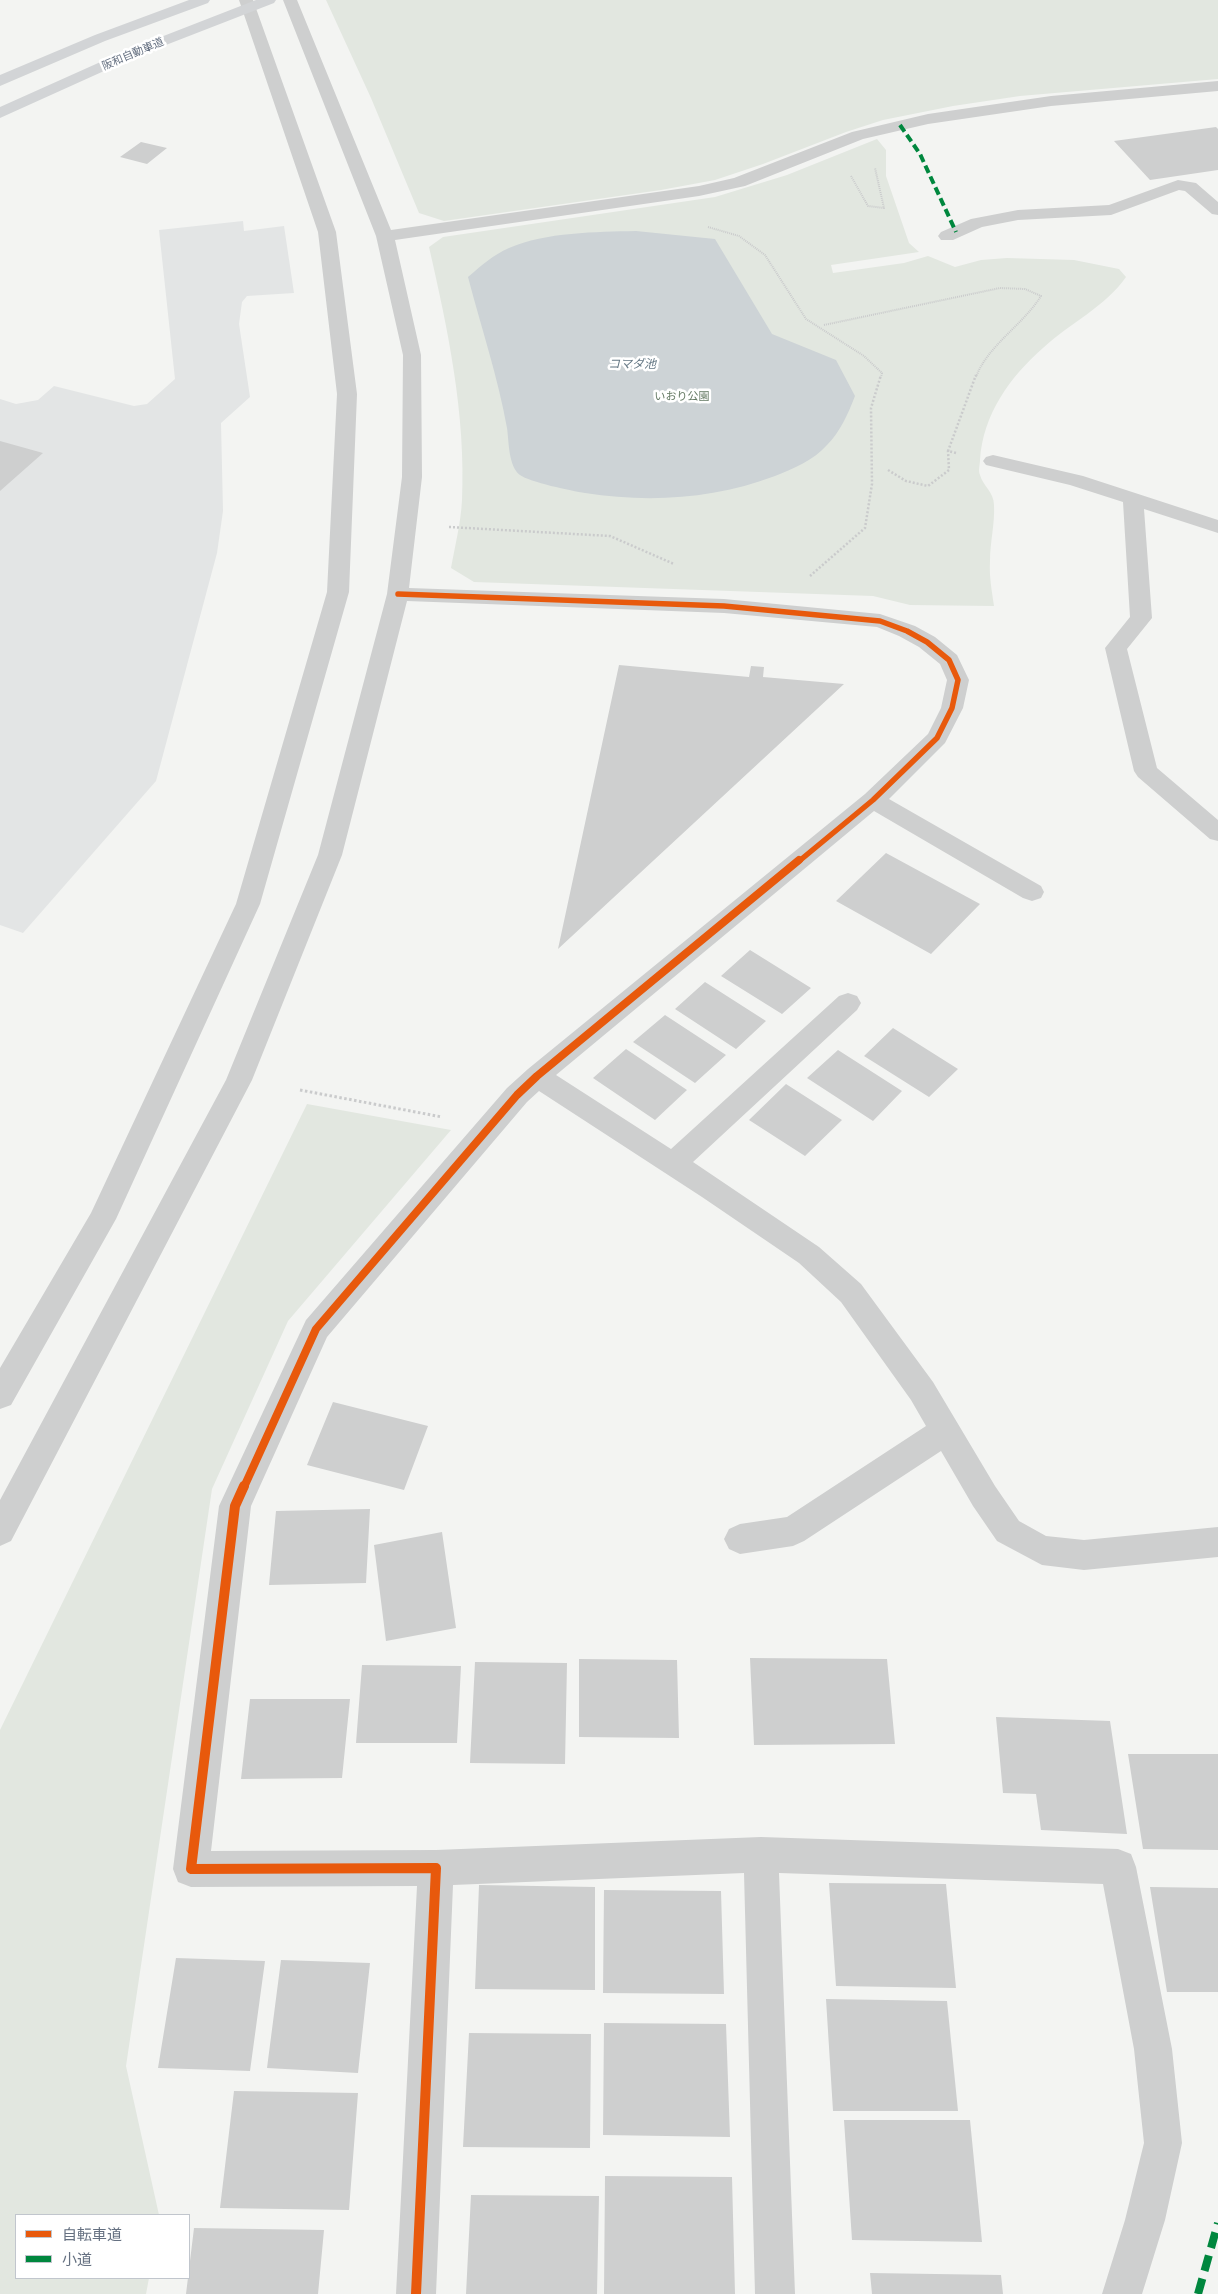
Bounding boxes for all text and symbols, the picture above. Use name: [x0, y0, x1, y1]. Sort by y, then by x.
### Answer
street label: 阪和自動車道: [100, 35, 166, 73]
water label: コマダ池: [608, 357, 656, 371]
park label: いおり公園: [655, 390, 709, 404]
legend: [15, 2214, 190, 2279]
text: 自転車道: [62, 2225, 122, 2244]
text: 小道: [62, 2250, 92, 2269]

